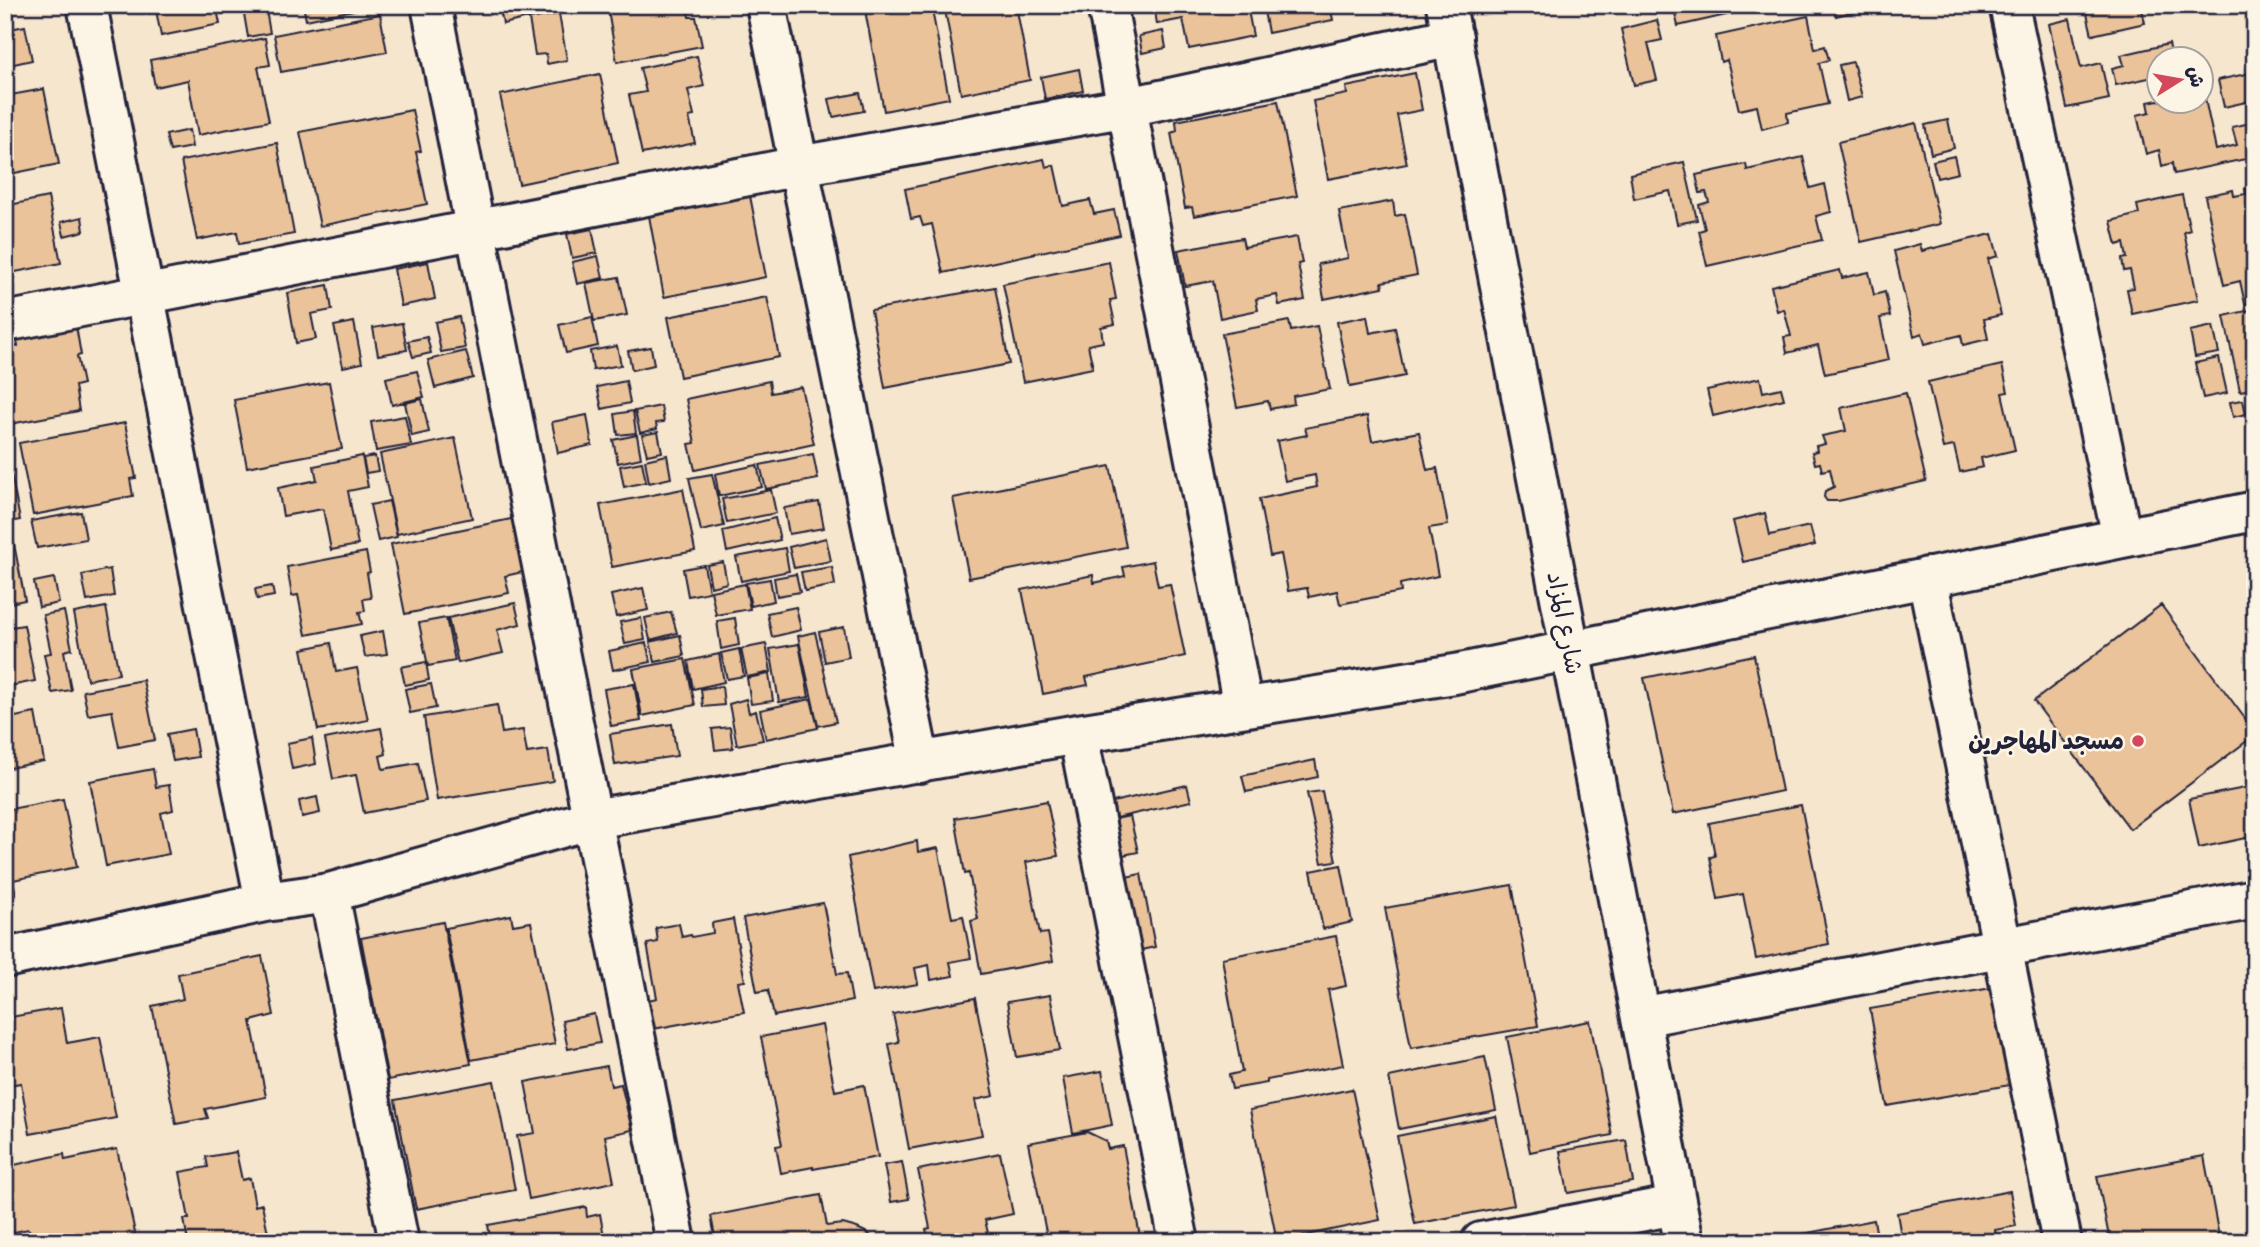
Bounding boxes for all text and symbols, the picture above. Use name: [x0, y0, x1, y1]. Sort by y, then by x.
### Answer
north arrow: [2144, 46, 2214, 116]
text: ش: [2183, 64, 2209, 89]
street label: شارع المزاد: [1538, 569, 1590, 677]
place label: مسجد المهاجرين: [1968, 726, 2124, 755]
marker: مسجد المهاجرين: [2130, 733, 2146, 749]

